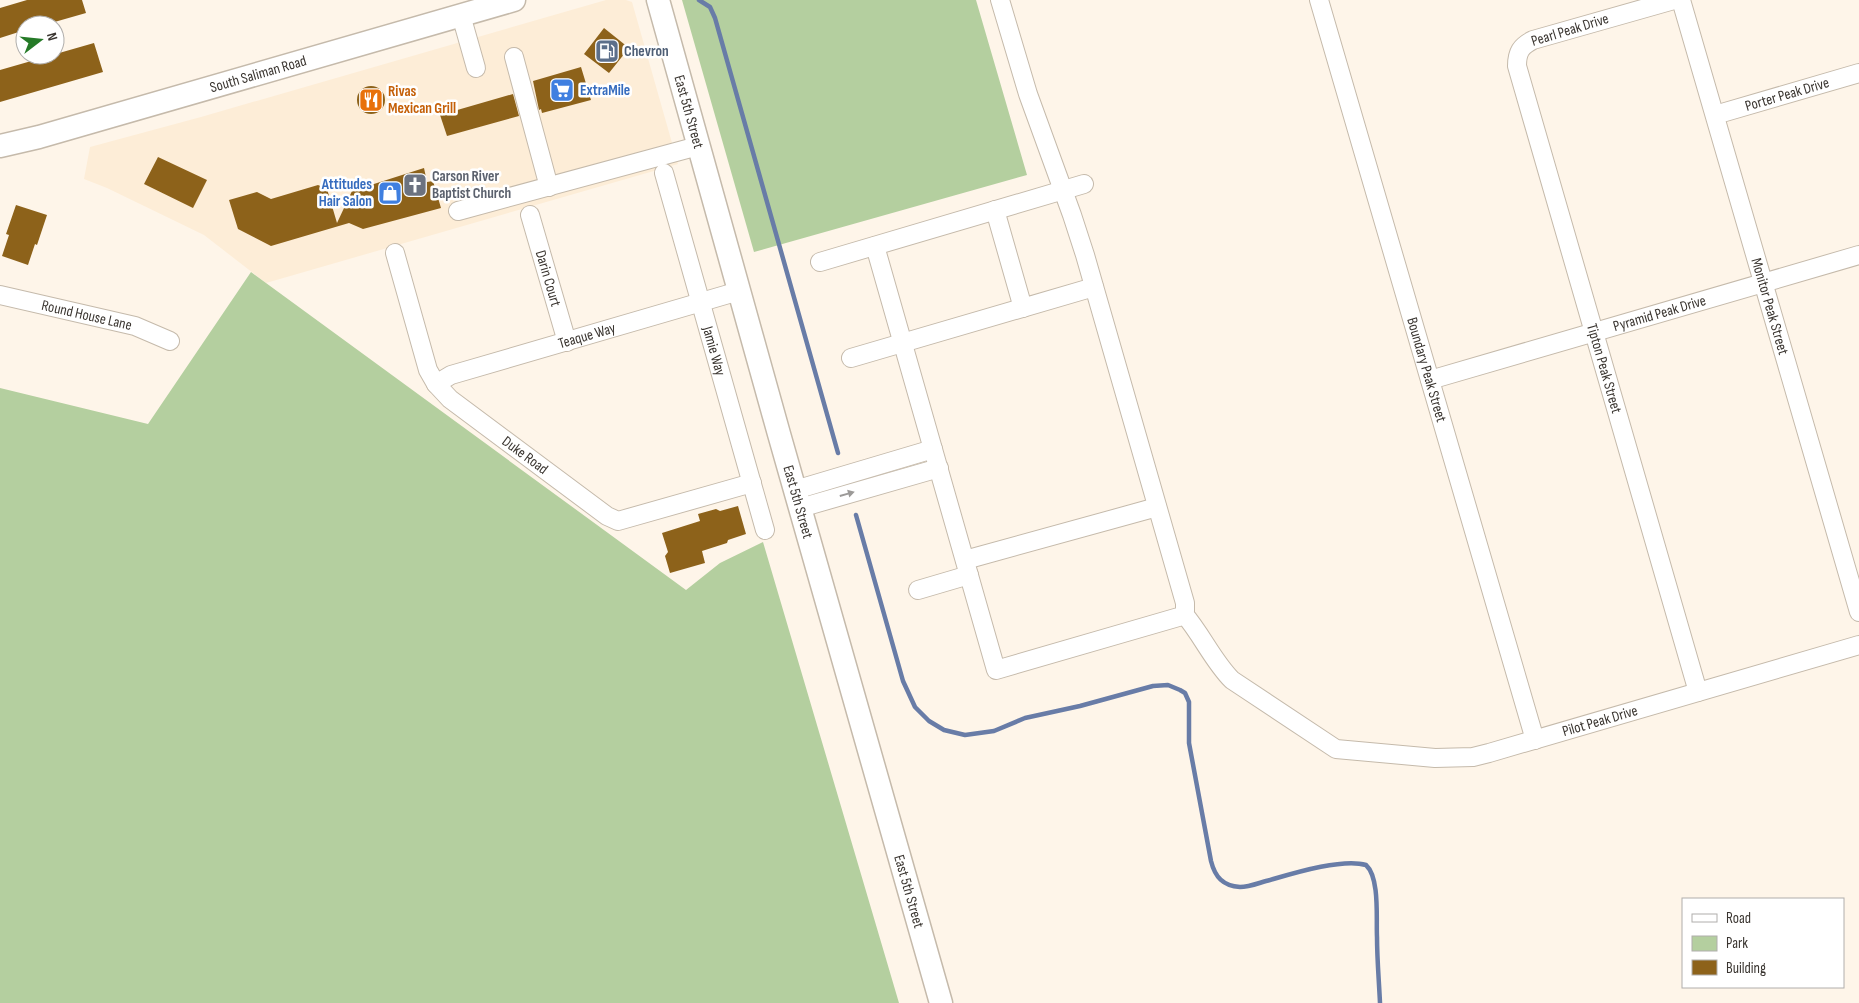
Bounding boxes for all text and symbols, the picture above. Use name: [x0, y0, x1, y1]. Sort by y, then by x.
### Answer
street label: Pearl Peak Drive: [1529, 9, 1611, 51]
north arrow: [15, 15, 65, 65]
text: N: [43, 31, 61, 42]
fuel station icon: Chevron: [594, 38, 620, 64]
place label: Chevron: [624, 42, 669, 61]
street label: South Saliman Road: [208, 51, 309, 97]
street label: East 5th Street: [670, 73, 709, 151]
street label: Porter Peak Drive: [1743, 73, 1831, 115]
supermarket icon: ExtraMile: [549, 77, 575, 103]
place label: ExtraMile: [580, 81, 630, 100]
place label: Rivas Mexican Grill: [388, 82, 456, 118]
restaurant icon: Rivas Mexican Grill: [358, 87, 384, 113]
place label: Carson River Baptist Church: [432, 167, 511, 203]
church icon: Carson River Baptist Church: [402, 172, 428, 198]
place label: Attitudes Hair Salon: [319, 175, 372, 211]
shop icon: Attitudes Hair Salon: [377, 180, 403, 206]
street label: Darin Court: [531, 248, 566, 309]
street label: Monitor Peak Street: [1747, 256, 1793, 357]
street label: Pyramid Peak Drive: [1611, 291, 1708, 336]
street label: Round House Lane: [40, 295, 134, 334]
street label: Boundary Peak Street: [1403, 315, 1451, 425]
street label: Teaque Way: [556, 318, 618, 353]
street label: Tipton Peak Street: [1582, 321, 1627, 416]
street label: Jamie Way: [698, 323, 730, 378]
street label: Duke Road: [498, 432, 552, 478]
street label: East 5th Street: [779, 463, 818, 541]
one-way arrow: [839, 490, 854, 498]
street label: Pilot Peak Drive: [1560, 701, 1640, 741]
street label: East 5th Street: [890, 853, 929, 930]
legend: [1682, 898, 1844, 988]
text: Road: [1726, 909, 1751, 928]
text: Park: [1726, 934, 1748, 953]
text: Building: [1726, 959, 1766, 978]

